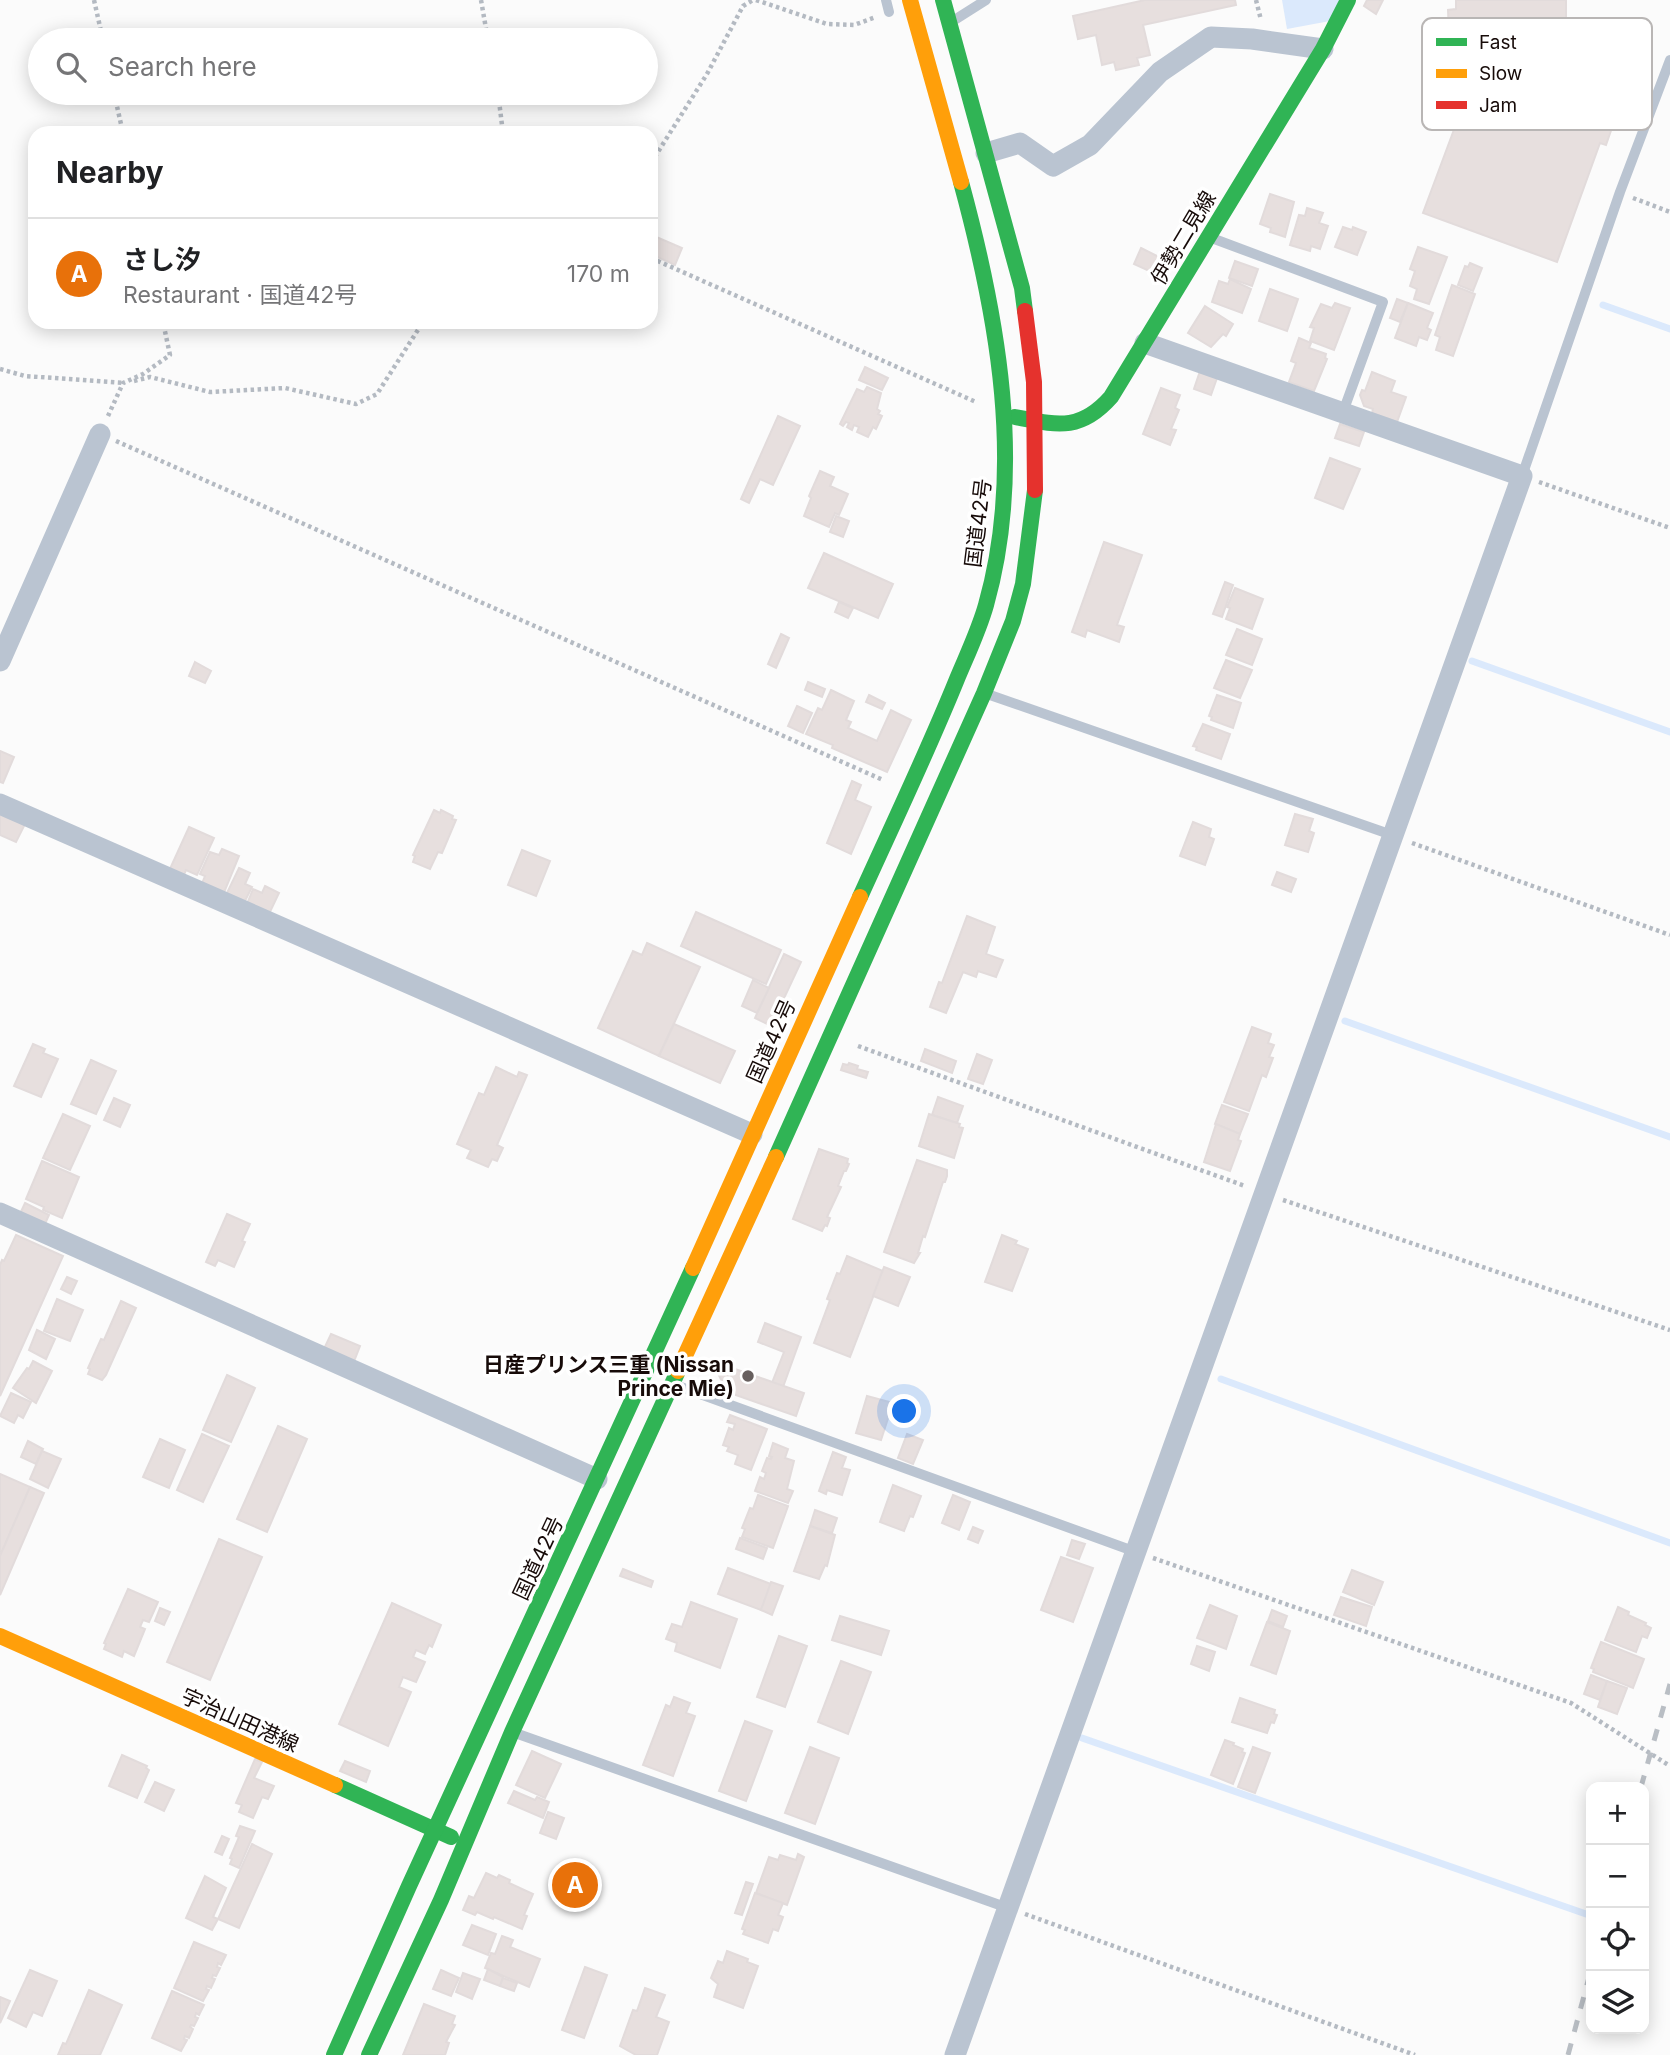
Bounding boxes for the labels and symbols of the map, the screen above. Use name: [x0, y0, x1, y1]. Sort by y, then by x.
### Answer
legend: [1422, 18, 1652, 130]
text: Fast: [1479, 31, 1517, 54]
text: Slow: [1479, 62, 1522, 85]
text: Jam: [1479, 94, 1517, 117]
street label: 伊勢二見線: [1145, 187, 1221, 289]
street label: 国道42号: [960, 477, 996, 569]
street label: 国道42号: [741, 995, 801, 1087]
place label: 日産プリンス三重 (Nissan Prince Mie): [483, 1352, 734, 1401]
marker: 日産プリンス三重 (Nissan Prince Mie): [740, 1368, 756, 1384]
your location: [887, 1394, 921, 1428]
street label: 国道42号: [508, 1512, 568, 1604]
street label: 宇治山田港線: [177, 1683, 303, 1757]
pin: A: [552, 1859, 598, 1911]

